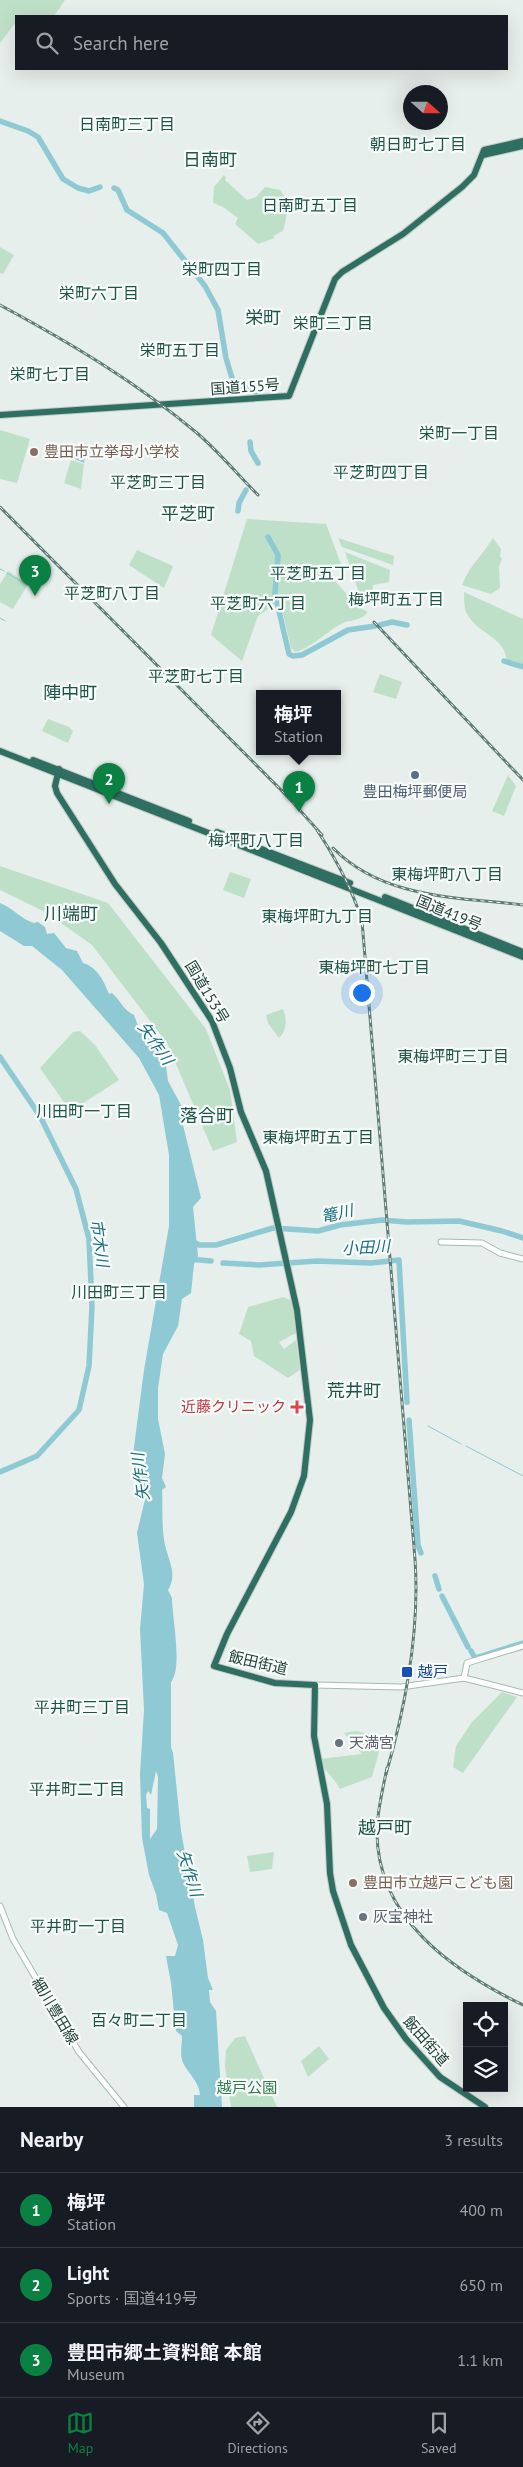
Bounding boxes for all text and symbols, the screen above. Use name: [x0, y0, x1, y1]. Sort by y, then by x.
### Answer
search box: [15, 15, 508, 70]
icon: search: [33, 29, 61, 57]
text: Search here: [73, 31, 169, 55]
north arrow: [403, 85, 448, 130]
district label: 日南町三丁目: [79, 114, 175, 134]
district label: 朝日町七丁目: [370, 134, 466, 154]
district label: 日南町: [183, 148, 237, 171]
district label: 日南町五丁目: [262, 195, 358, 215]
district label: 栄町四丁目: [182, 259, 262, 279]
district label: 栄町六丁目: [59, 283, 139, 303]
district label: 栄町: [245, 306, 281, 329]
district label: 栄町三丁目: [293, 313, 373, 333]
district label: 栄町五丁目: [140, 340, 220, 360]
district label: 栄町七丁目: [10, 364, 90, 384]
street label: 国道155号: [210, 375, 280, 398]
district label: 栄町一丁目: [419, 423, 499, 443]
place label: 豊田市立挙母小学校: [44, 442, 179, 461]
marker: 豊田市立挙母小学校: [28, 446, 40, 458]
district label: 平芝町四丁目: [333, 462, 429, 482]
district label: 平芝町三丁目: [110, 472, 206, 492]
district label: 平芝町: [161, 502, 215, 525]
pin: 3: [19, 555, 51, 596]
district label: 平芝町五丁目: [270, 563, 366, 583]
district label: 平芝町八丁目: [64, 583, 160, 603]
district label: 梅坪町五丁目: [348, 589, 444, 609]
district label: 平芝町六丁目: [210, 593, 306, 613]
district label: 平芝町七丁目: [148, 666, 244, 686]
district label: 陣中町: [43, 681, 97, 704]
popup: [256, 690, 341, 755]
text: 梅坪: [274, 702, 312, 726]
text: Station: [274, 726, 323, 746]
pin: 2: [93, 763, 125, 804]
marker: 豊田梅坪郵便局: [409, 769, 421, 781]
pin: 1: [283, 771, 315, 812]
place label: 豊田梅坪郵便局: [362, 782, 468, 801]
district label: 梅坪町八丁目: [208, 830, 304, 850]
district label: 東梅坪町八丁目: [391, 864, 503, 884]
street label: 国道419号: [413, 891, 485, 934]
district label: 川端町: [44, 902, 98, 925]
district label: 東梅坪町九丁目: [261, 906, 373, 926]
street label: 国道153号: [181, 957, 233, 1026]
district label: 東梅坪町七丁目: [318, 957, 430, 977]
your location: [349, 980, 375, 1006]
water label: 矢作川: [134, 1018, 179, 1070]
district label: 東梅坪町三丁目: [397, 1046, 509, 1066]
district label: 川田町一丁目: [36, 1101, 132, 1121]
district label: 落合町: [180, 1104, 234, 1127]
district label: 東梅坪町五丁目: [262, 1127, 374, 1147]
water label: 篭川: [319, 1199, 357, 1226]
water label: 市木川: [87, 1218, 114, 1270]
water label: 小田川: [342, 1236, 392, 1258]
district label: 川田町三丁目: [71, 1282, 167, 1302]
district label: 荒井町: [327, 1379, 381, 1402]
place label: 近藤クリニック: [181, 1397, 286, 1416]
marker: 近藤クリニック: [290, 1400, 304, 1414]
water label: 矢作川: [127, 1450, 153, 1502]
street label: 飯田街道: [227, 1647, 289, 1679]
place label: 越戸: [417, 1662, 448, 1681]
marker: 越戸: [400, 1665, 414, 1679]
district label: 平井町三丁目: [34, 1697, 130, 1717]
place label: 天満宮: [349, 1733, 394, 1752]
marker: 天満宮: [333, 1737, 345, 1749]
district label: 平井町二丁目: [29, 1779, 125, 1799]
district label: 越戸町: [358, 1816, 412, 1839]
water label: 矢作川: [173, 1847, 208, 1901]
place label: 豊田市立越戸こども園: [363, 1873, 513, 1892]
marker: 豊田市立越戸こども園: [347, 1877, 359, 1889]
place label: 灰宝神社: [373, 1907, 433, 1926]
marker: 灰宝神社: [357, 1911, 369, 1923]
district label: 平井町一丁目: [30, 1916, 126, 1936]
street label: 細川豊田線: [28, 1974, 83, 2048]
map controls: [463, 2002, 508, 2092]
button: locate: [463, 2002, 508, 2047]
district label: 百々町二丁目: [91, 2010, 187, 2030]
street label: 飯田街道: [400, 2012, 453, 2070]
button: layers: [463, 2047, 508, 2092]
park label: 越戸公園: [216, 2078, 277, 2097]
text: Nearby: [20, 2126, 83, 2153]
text: 3 results: [444, 2130, 503, 2150]
text: 梅坪: [67, 2190, 105, 2214]
text: 1: [31, 2200, 41, 2220]
text: 400 m: [460, 2200, 503, 2220]
text: Station: [67, 2214, 116, 2234]
text: Light: [67, 2261, 109, 2285]
text: 2: [31, 2275, 41, 2295]
text: 650 m: [460, 2275, 503, 2295]
text: Sports · 国道419号: [67, 2288, 198, 2308]
text: 豊田市郷土資料館 本館: [67, 2340, 262, 2364]
text: 3: [31, 2350, 41, 2370]
text: 1.1 km: [457, 2350, 503, 2370]
text: Museum: [67, 2364, 125, 2384]
tab: Map: [66, 2409, 94, 2457]
tab: Directions: [227, 2409, 288, 2457]
tab: Saved: [421, 2409, 457, 2457]

